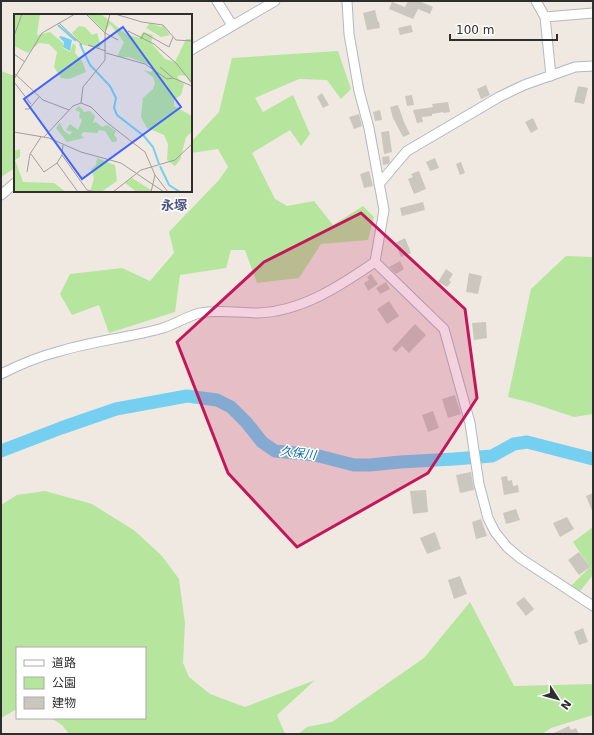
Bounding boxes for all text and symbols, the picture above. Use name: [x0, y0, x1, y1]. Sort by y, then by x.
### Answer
inset map: [14, 14, 192, 192]
scale bar: [450, 16, 557, 42]
text: 100 m: [456, 23, 494, 37]
district label: 永塚: [161, 198, 187, 213]
water label: 久保川: [279, 444, 319, 462]
legend: [16, 647, 146, 719]
text: 道路: [52, 656, 76, 670]
text: 公園: [52, 676, 76, 690]
north arrow: [538, 679, 578, 719]
text: 建物: [52, 696, 76, 710]
text: N: [558, 697, 574, 712]

